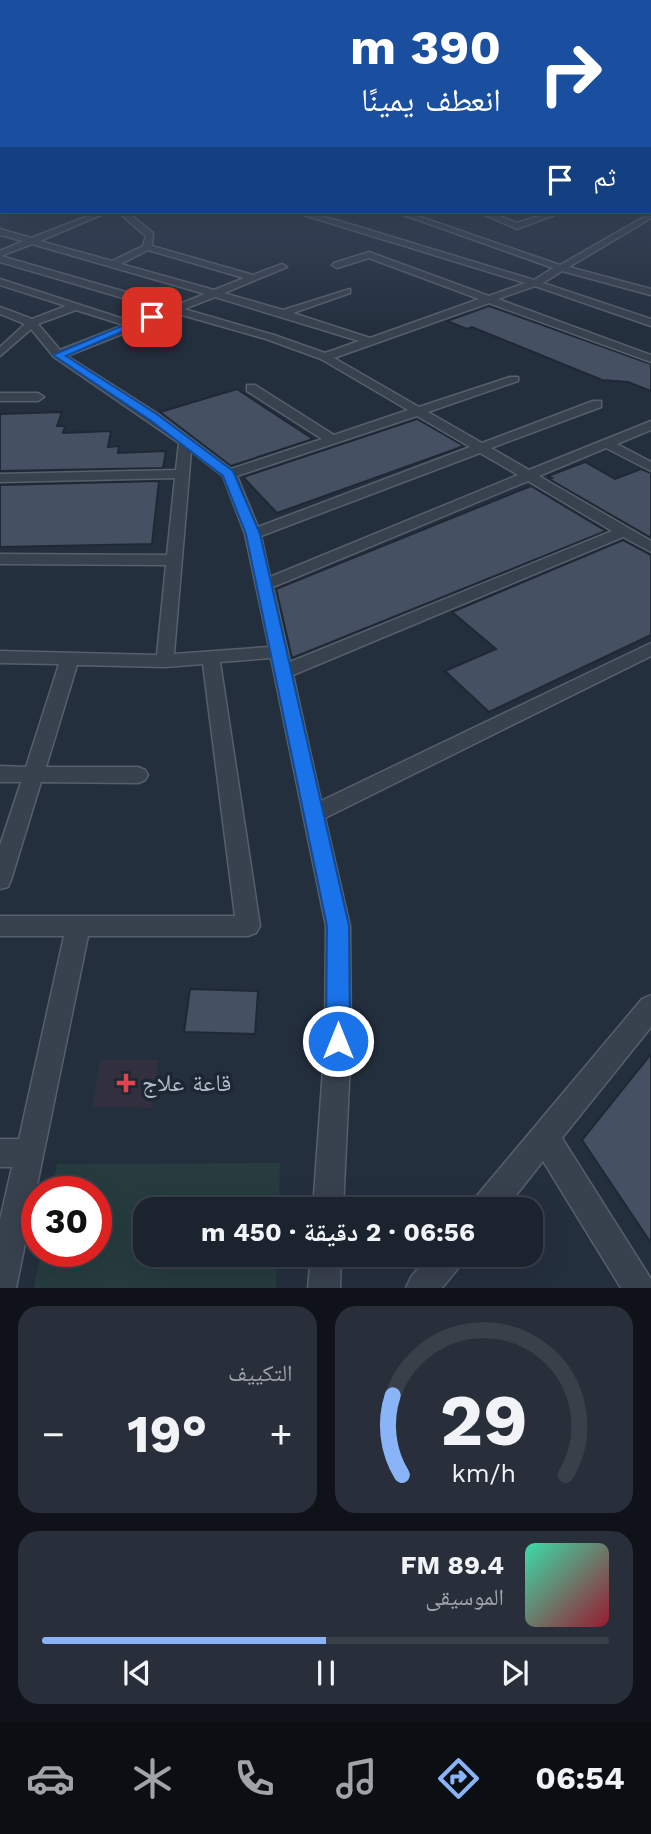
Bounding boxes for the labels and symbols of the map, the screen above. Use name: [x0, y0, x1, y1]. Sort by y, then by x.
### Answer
pin: [122, 287, 182, 347]
position arrow: [301, 1004, 375, 1078]
place label: قاعة علاج: [142, 1069, 231, 1098]
marker: قاعة علاج: [116, 1073, 136, 1093]
speed limit sign: 30: [21, 1176, 112, 1267]

